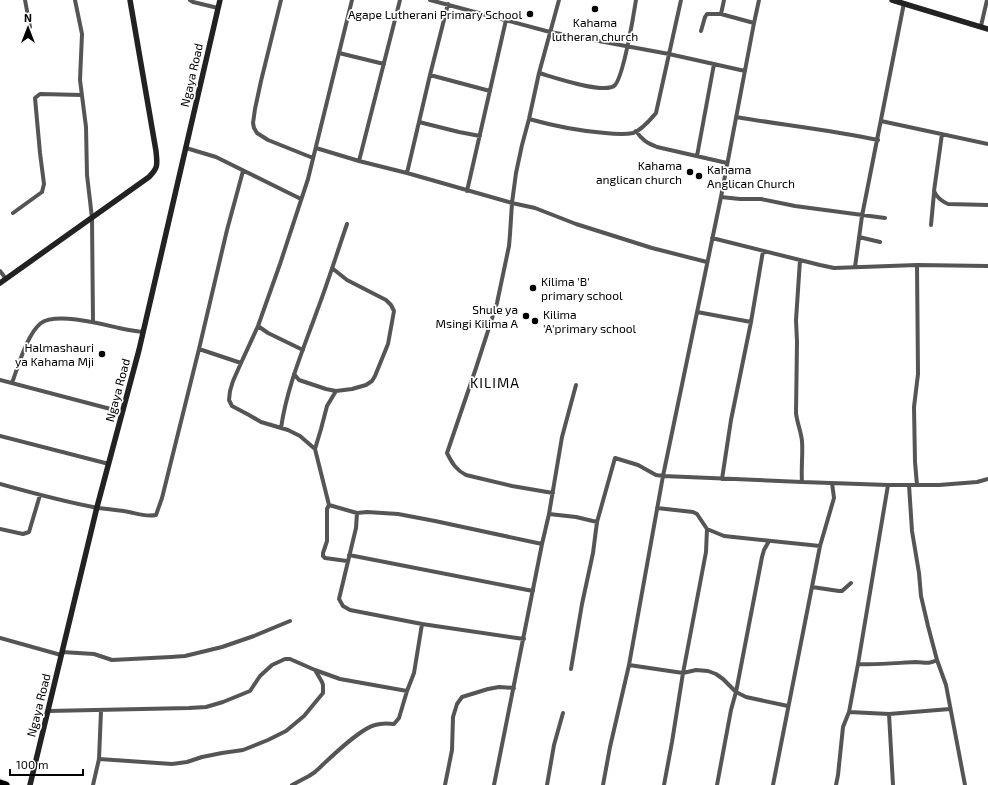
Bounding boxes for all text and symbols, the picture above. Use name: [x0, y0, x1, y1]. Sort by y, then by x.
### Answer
marker: Kahama lutheran church: [590, 4, 600, 14]
place label: Agape Lutherani Primary School: [348, 7, 522, 21]
north arrow: [8, 8, 48, 48]
marker: Agape Lutherani Primary School: [525, 9, 535, 19]
text: N: [24, 11, 32, 24]
place label: Kahama lutheran church: [552, 15, 638, 43]
street label: Ngaya Road: [177, 42, 205, 108]
place label: Kahama anglican church: [596, 158, 682, 186]
place label: Kahama Anglican Church: [707, 162, 795, 190]
marker: Kahama anglican church: [685, 167, 695, 177]
marker: Kahama Anglican Church: [694, 171, 704, 181]
place label: Kilima 'B' primary school: [541, 274, 623, 302]
marker: Kilima 'B' primary school: [528, 283, 538, 293]
place label: Shule ya Msingi Kilima A: [436, 302, 519, 330]
place label: Kilima 'A'primary school: [543, 307, 637, 335]
marker: Shule ya Msingi Kilima A: [521, 311, 531, 321]
marker: Kilima 'A'primary school: [530, 316, 540, 326]
place label: Halmashauri ya Kahama Mji: [15, 340, 94, 369]
marker: Halmashauri ya Kahama Mji: [97, 349, 107, 359]
street label: Ngaya Road: [102, 357, 132, 423]
district label: KILIMA: [470, 374, 520, 391]
street label: Ngaya Road: [23, 672, 53, 738]
scale bar: [10, 751, 83, 777]
text: 100 m: [16, 757, 48, 771]

